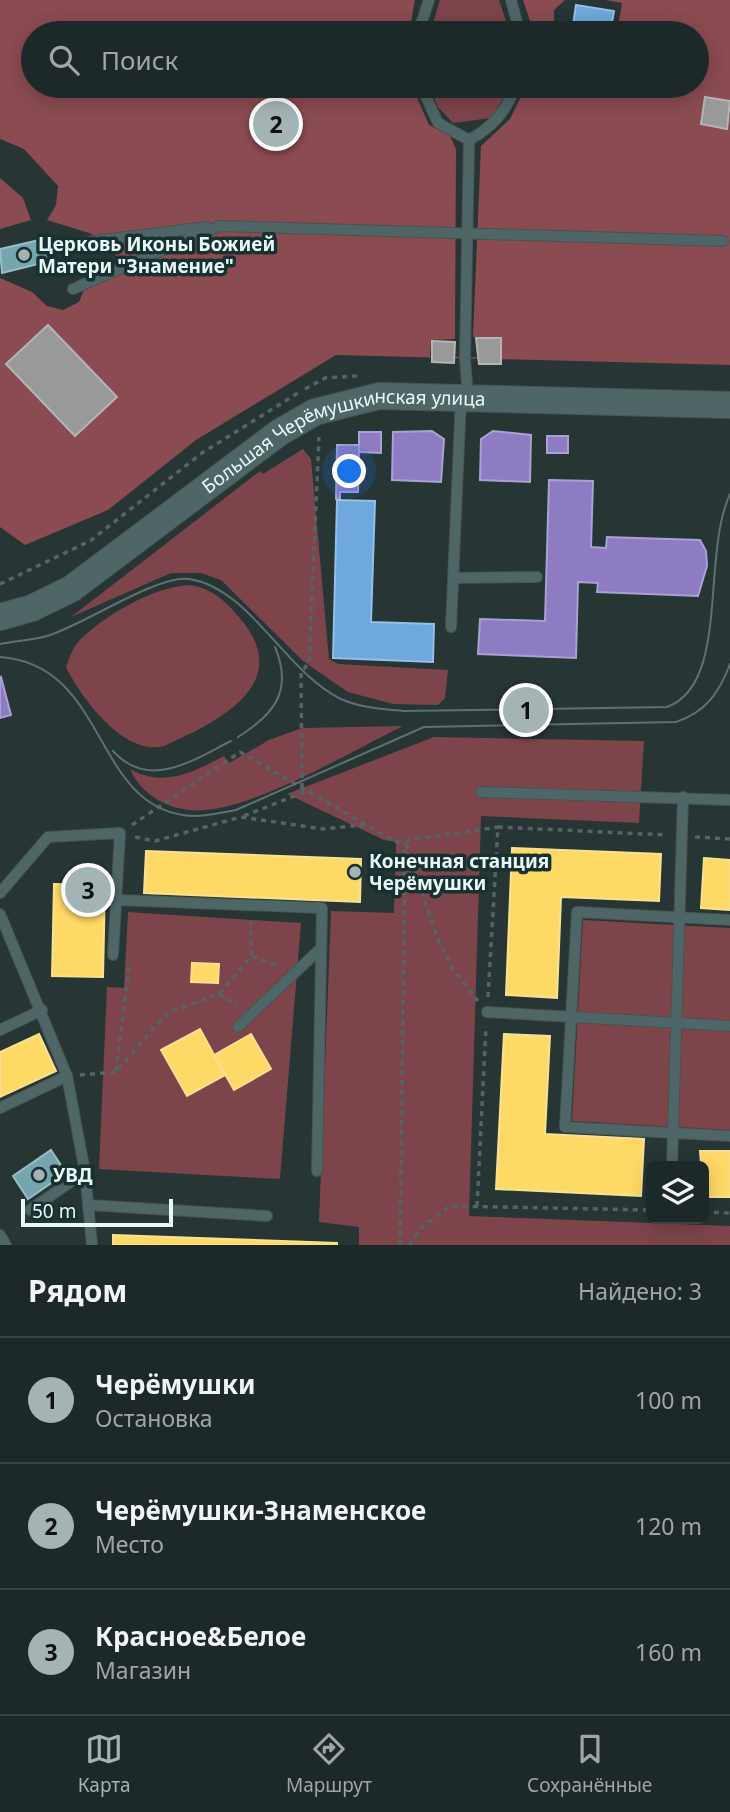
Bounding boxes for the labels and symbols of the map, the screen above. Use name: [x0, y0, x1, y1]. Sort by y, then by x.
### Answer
pin: 2: [253, 98, 299, 150]
place label: Церковь Иконы Божией Матери "Знамение": [38, 231, 275, 279]
marker: Церковь Иконы Божией Матери "Знамение": [16, 247, 32, 263]
street label: Большая Черёмушкинская улица: [196, 383, 486, 499]
your location: [332, 454, 366, 488]
pin: 1: [503, 684, 549, 736]
place label: Конечная станция Черёмушки: [369, 848, 549, 896]
pin: 3: [65, 864, 111, 916]
marker: Конечная станция Черёмушки: [347, 864, 363, 880]
place label: УВД: [53, 1162, 93, 1188]
marker: УВД: [31, 1167, 47, 1183]
scale bar: [21, 1196, 173, 1228]

